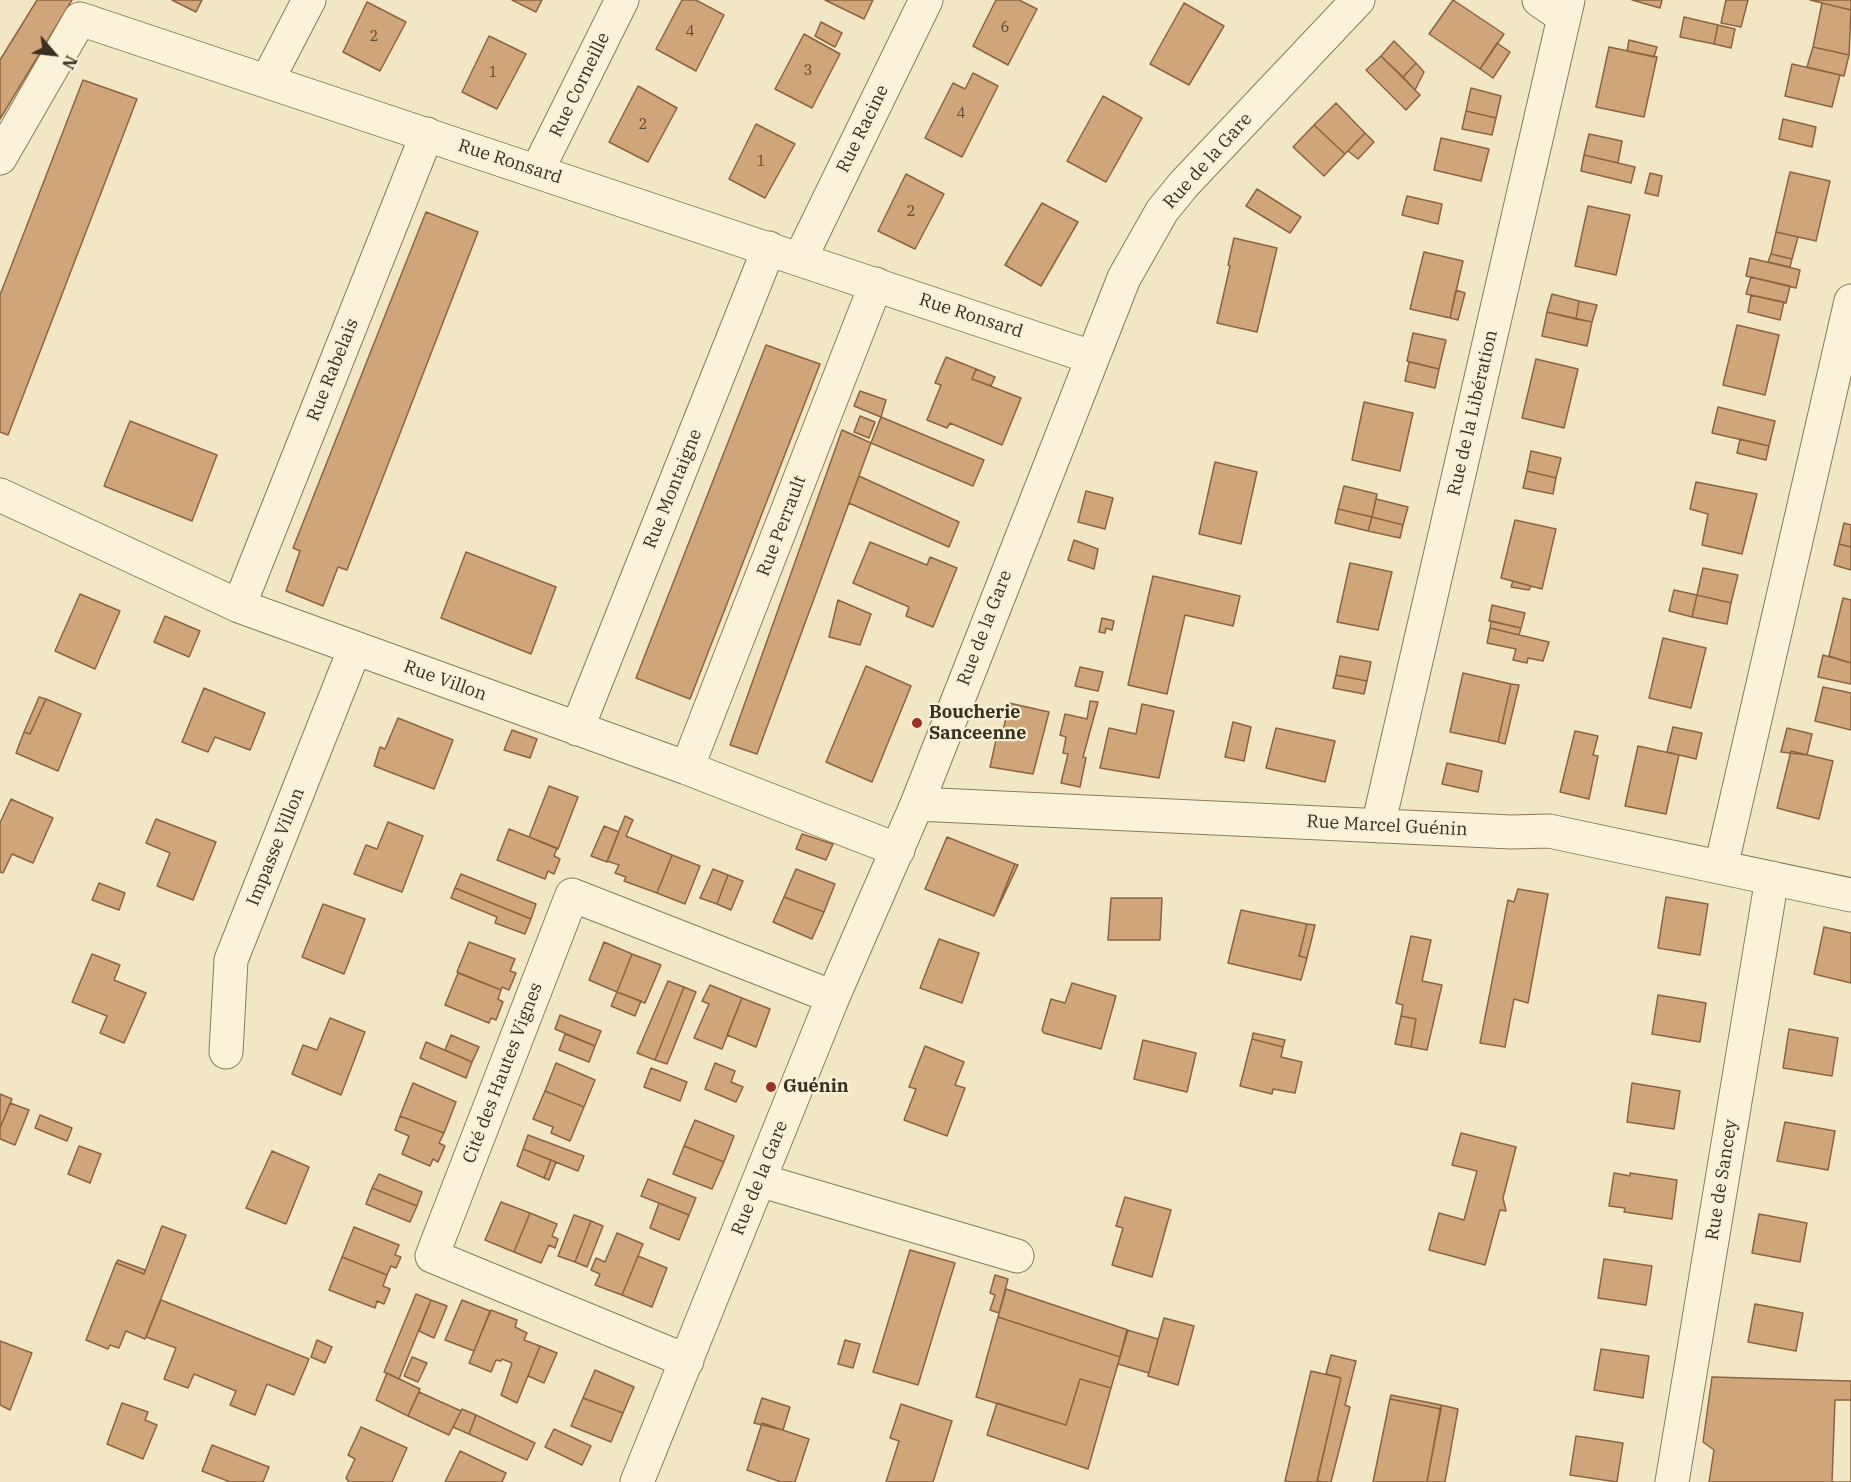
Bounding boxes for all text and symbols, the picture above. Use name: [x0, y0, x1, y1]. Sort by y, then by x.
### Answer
house number: 6: [1001, 19, 1009, 37]
house number: 4: [686, 23, 694, 41]
north arrow: [24, 24, 84, 84]
house number: 2: [370, 28, 378, 46]
street label: Rue Corneille: [545, 29, 615, 141]
text: N: [58, 52, 82, 73]
house number: 3: [804, 62, 812, 80]
house number: 1: [489, 64, 497, 82]
street label: Rue Racine: [832, 82, 894, 176]
house number: 4: [957, 105, 965, 123]
street label: Rue de la Gare: [1159, 109, 1257, 213]
house number: 2: [639, 116, 647, 134]
street label: Rue Ronsard: [455, 135, 565, 189]
house number: 1: [757, 153, 765, 171]
house number: 2: [907, 203, 915, 221]
street label: Rue Ronsard: [916, 289, 1026, 343]
street label: Rue Rabelais: [303, 315, 363, 425]
street label: Rue de la Libération: [1443, 328, 1503, 498]
street label: Rue Montaigne: [639, 426, 707, 552]
street label: Rue Perrault: [753, 473, 811, 579]
street label: Rue de la Gare: [953, 567, 1017, 689]
street label: Rue Villon: [401, 656, 489, 706]
place label: Boucherie Sanceenne: [929, 702, 1026, 744]
marker: Boucherie Sanceenne: [910, 716, 924, 730]
street label: Impasse Villon: [242, 785, 310, 909]
street label: Rue Marcel Guénin: [1306, 811, 1468, 841]
street label: Cité des Hautes Vignes: [459, 979, 547, 1167]
place label: Guénin: [783, 1076, 849, 1098]
marker: Guénin: [764, 1080, 778, 1094]
street label: Rue de la Gare: [727, 1118, 793, 1238]
street label: Rue de Sancey: [1702, 1118, 1742, 1242]

